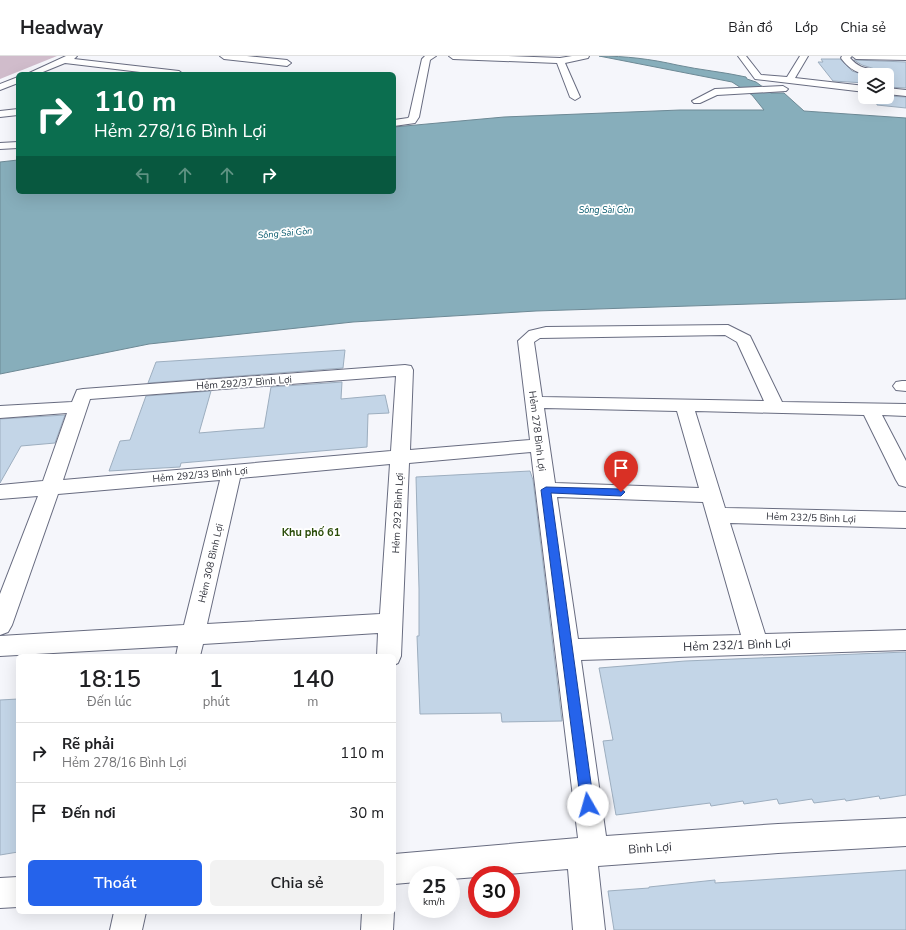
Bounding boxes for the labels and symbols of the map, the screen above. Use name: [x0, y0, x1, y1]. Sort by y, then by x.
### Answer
water label: Sông Sài Gòn: [579, 204, 633, 216]
water label: Sông Sài Gòn: [257, 225, 313, 241]
street label: Hẻm 292/37 Bình Lợi: [196, 373, 292, 393]
street label: Hẻm 278 Bình Lợi: [525, 390, 549, 472]
pin: [604, 451, 638, 492]
street label: Hẻm 292/33 Bình Lợi: [152, 464, 248, 486]
street label: Hẻm 292 Bình Lợi: [389, 472, 407, 554]
street label: Hẻm 232/5 Bình Lợi: [766, 509, 856, 527]
street label: Hẻm 308 Bình Lợi: [195, 522, 227, 604]
district label: Khu phố 61: [282, 525, 340, 540]
street label: Hẻm 232/1 Bình Lợi: [683, 635, 791, 655]
position arrow: [567, 784, 609, 826]
street label: Bình Lợi: [628, 839, 672, 857]
speed limit sign: 30: [468, 866, 520, 918]

